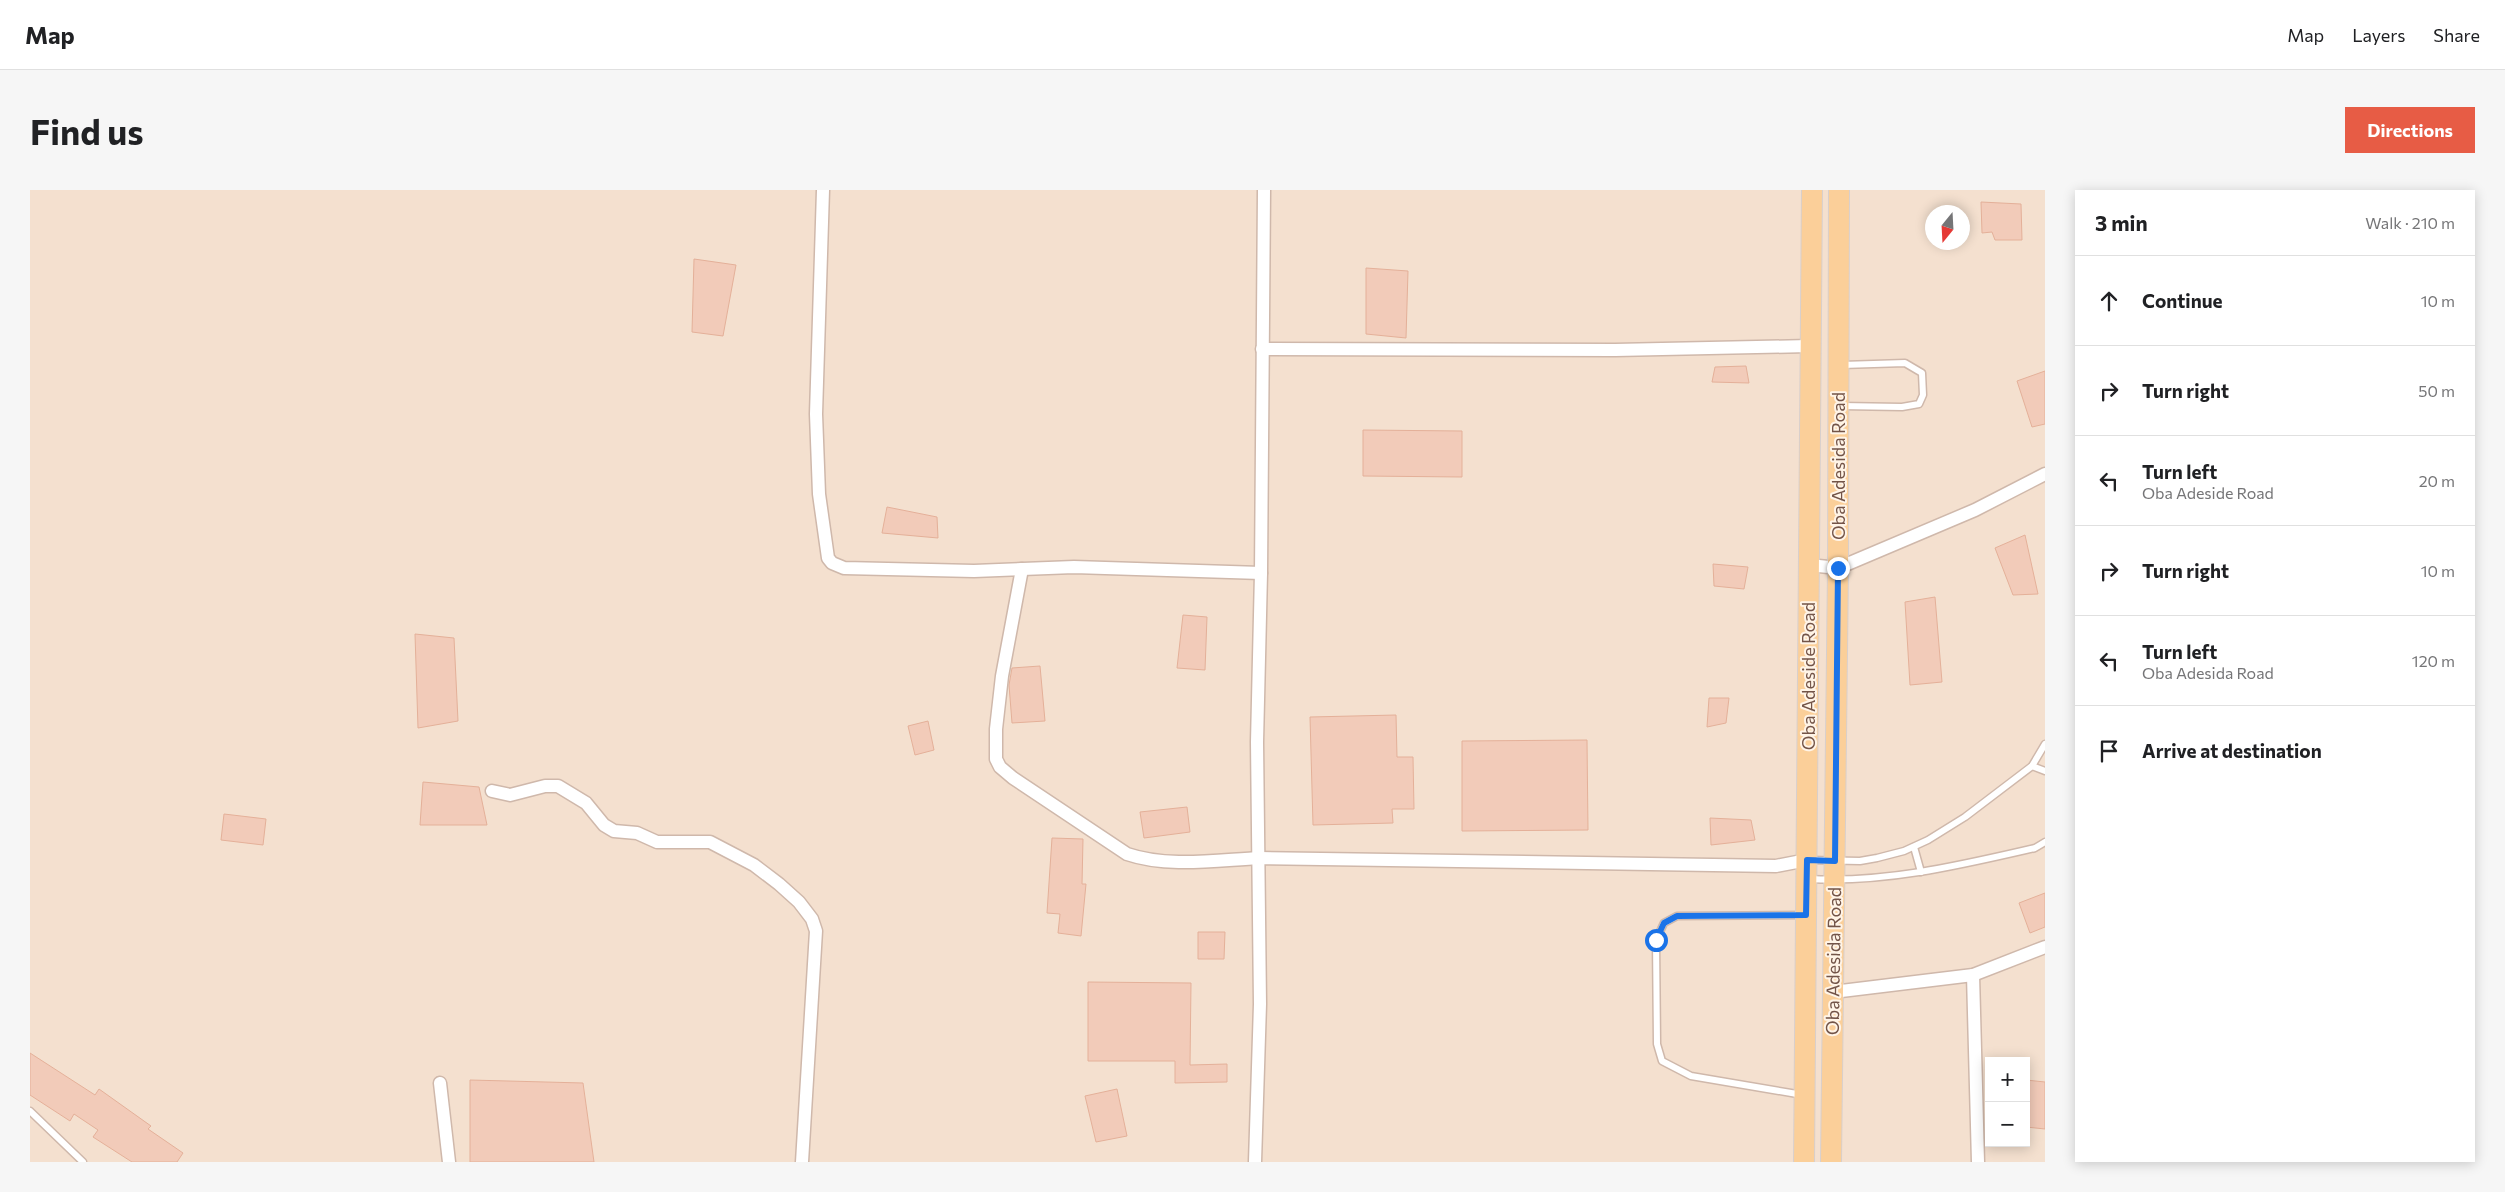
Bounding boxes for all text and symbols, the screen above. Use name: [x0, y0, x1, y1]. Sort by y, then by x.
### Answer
text: Map: [25, 20, 75, 49]
text: Map: [2287, 24, 2324, 46]
text: Layers: [2352, 24, 2405, 46]
text: Share: [2433, 24, 2480, 46]
button: Directions: [2345, 107, 2475, 153]
text: Find us: [30, 109, 144, 152]
north arrow: [1925, 205, 1970, 250]
text: 3 min: [2095, 210, 2148, 235]
text: Walk · 210 m: [2365, 213, 2455, 232]
icon: ahead: [2095, 287, 2123, 315]
text: Continue: [2142, 289, 2222, 312]
text: 10 m: [2421, 291, 2455, 310]
icon: right: [2095, 377, 2123, 405]
text: Turn right: [2142, 379, 2229, 402]
text: 50 m: [2418, 381, 2455, 400]
street label: Oba Adesida Road: [1827, 392, 1849, 540]
text: Turn left: [2142, 460, 2217, 483]
icon: left: [2095, 467, 2123, 495]
text: 20 m: [2419, 471, 2455, 490]
text: Oba Adeside Road: [2142, 483, 2274, 502]
route end: [1827, 557, 1850, 580]
icon: right: [2095, 557, 2123, 585]
text: Turn right: [2142, 559, 2229, 582]
text: 10 m: [2421, 561, 2455, 580]
street label: Oba Adeside Road: [1797, 602, 1819, 750]
text: Turn left: [2142, 640, 2217, 663]
icon: left: [2095, 647, 2123, 675]
text: 120 m: [2412, 651, 2455, 670]
text: Oba Adesida Road: [2142, 663, 2274, 682]
icon: arrive: [2095, 737, 2123, 765]
text: Arrive at destination: [2142, 739, 2322, 762]
street label: Oba Adesida Road: [1821, 887, 1845, 1035]
route start: [1645, 929, 1668, 952]
map controls: [1985, 1057, 2030, 1147]
button: +: [1985, 1057, 2030, 1102]
button: −: [1985, 1102, 2030, 1147]

